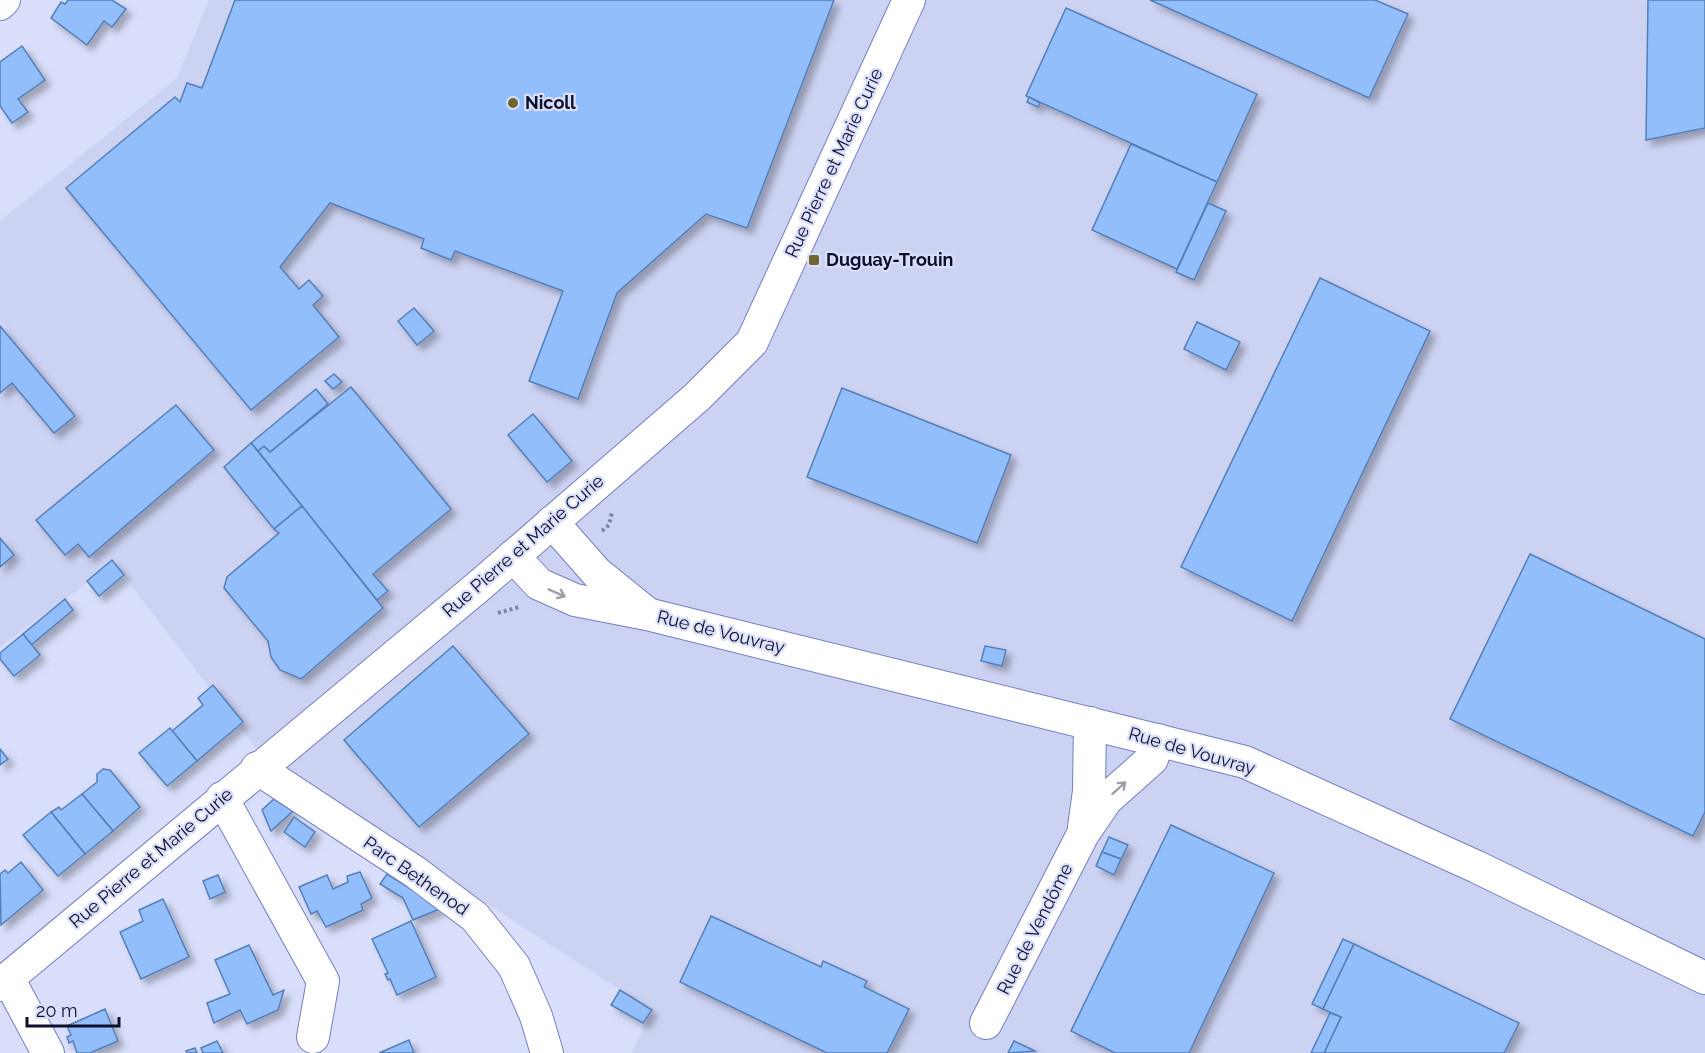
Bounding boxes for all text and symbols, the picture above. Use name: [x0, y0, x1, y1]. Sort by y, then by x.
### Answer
street label: Rue Pierre et Marie Curie: [780, 64, 887, 261]
place label: Nicoll: [525, 92, 576, 113]
marker: Nicoll: [506, 96, 520, 110]
place label: Duguay-Trouin: [826, 249, 953, 270]
marker: Duguay-Trouin: [807, 253, 821, 267]
street label: Rue Pierre et Marie Curie: [438, 470, 608, 621]
one-way arrow: [548, 587, 566, 599]
street label: Rue de Vouvray: [655, 606, 787, 658]
street label: Rue de Vouvray: [1126, 722, 1258, 779]
one-way arrow: [1111, 781, 1126, 795]
street label: Rue Pierre et Marie Curie: [65, 783, 237, 932]
street label: Parc Bethenod: [360, 832, 473, 920]
street label: Rue de Vendôme: [992, 859, 1077, 998]
scale bar: [27, 990, 118, 1028]
text: 20 m: [36, 1000, 78, 1021]

